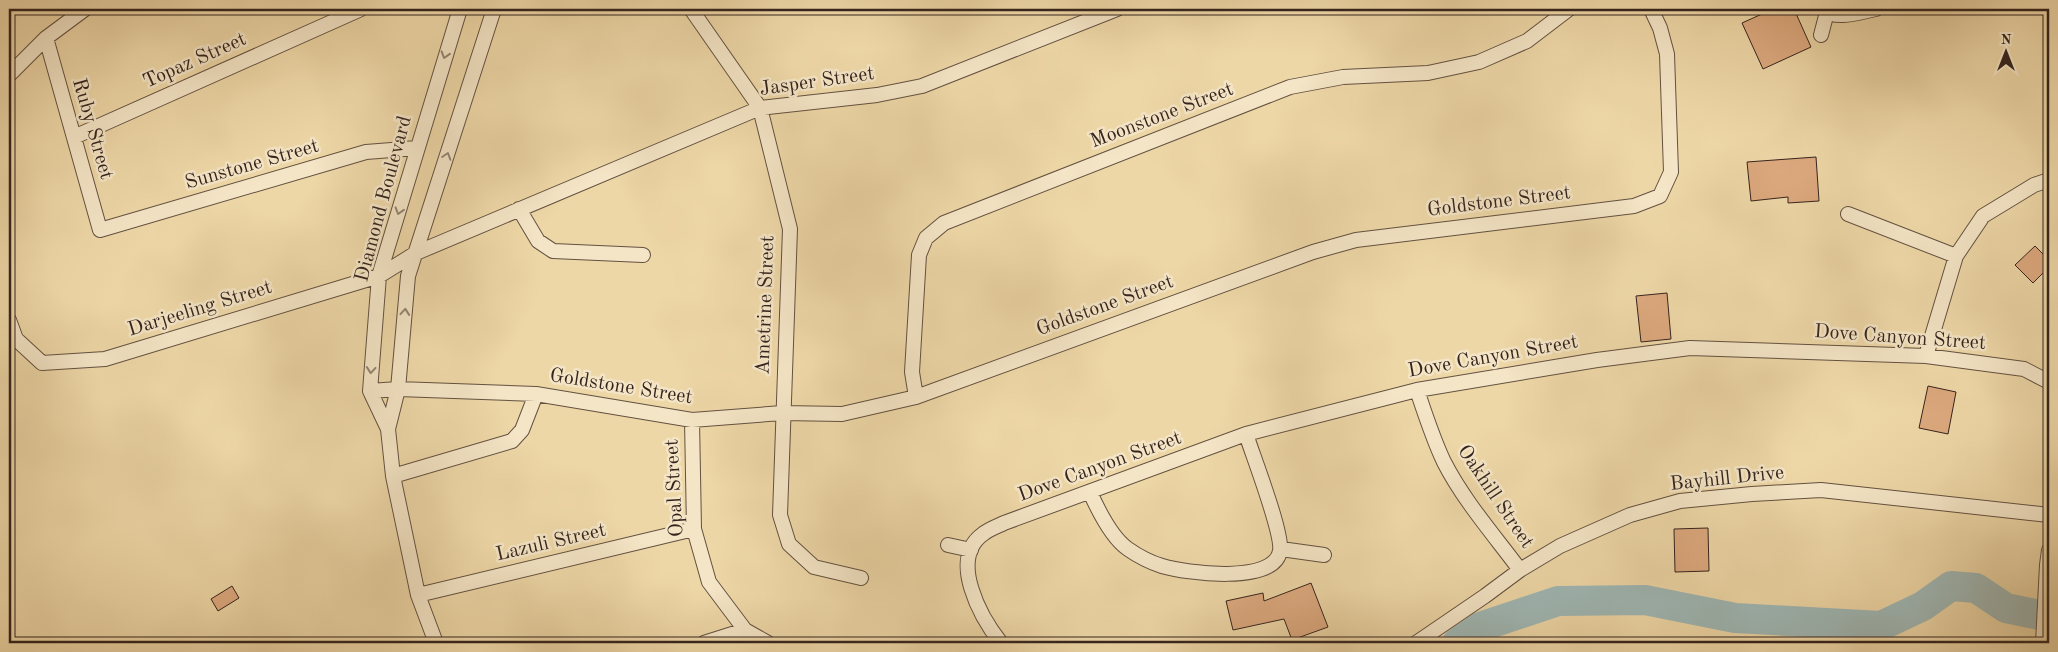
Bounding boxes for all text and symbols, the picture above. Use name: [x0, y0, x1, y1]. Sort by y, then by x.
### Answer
north arrow: [1980, 28, 2030, 78]
street label: Topaz Street: [140, 29, 250, 93]
text: N: [2001, 33, 2012, 47]
one-way arrow: [441, 51, 451, 59]
street label: Jasper Street: [758, 64, 876, 100]
street label: Ruby Street: [68, 76, 116, 182]
street label: Moonstone Street: [1088, 79, 1236, 153]
street label: Diamond Boulevard: [352, 114, 416, 284]
street label: Sunstone Street: [183, 136, 321, 194]
one-way arrow: [441, 152, 451, 160]
street label: Goldstone Street: [1426, 183, 1572, 221]
one-way arrow: [394, 206, 404, 215]
street label: Ametrine Street: [754, 235, 778, 375]
street label: Goldstone Street: [1034, 272, 1176, 340]
street label: Darjeeling Street: [126, 278, 274, 340]
one-way arrow: [399, 308, 410, 316]
street label: Dove Canyon Street: [1813, 322, 1987, 354]
street label: Dove Canyon Street: [1406, 332, 1580, 382]
street label: Goldstone Street: [548, 366, 694, 408]
one-way arrow: [366, 367, 377, 375]
street label: Dove Canyon Street: [1016, 428, 1184, 506]
street label: Opal Street: [662, 438, 688, 538]
street label: Oakhill Street: [1453, 442, 1537, 552]
street label: Bayhill Drive: [1669, 463, 1785, 495]
street label: Lazuli Street: [494, 521, 608, 565]

